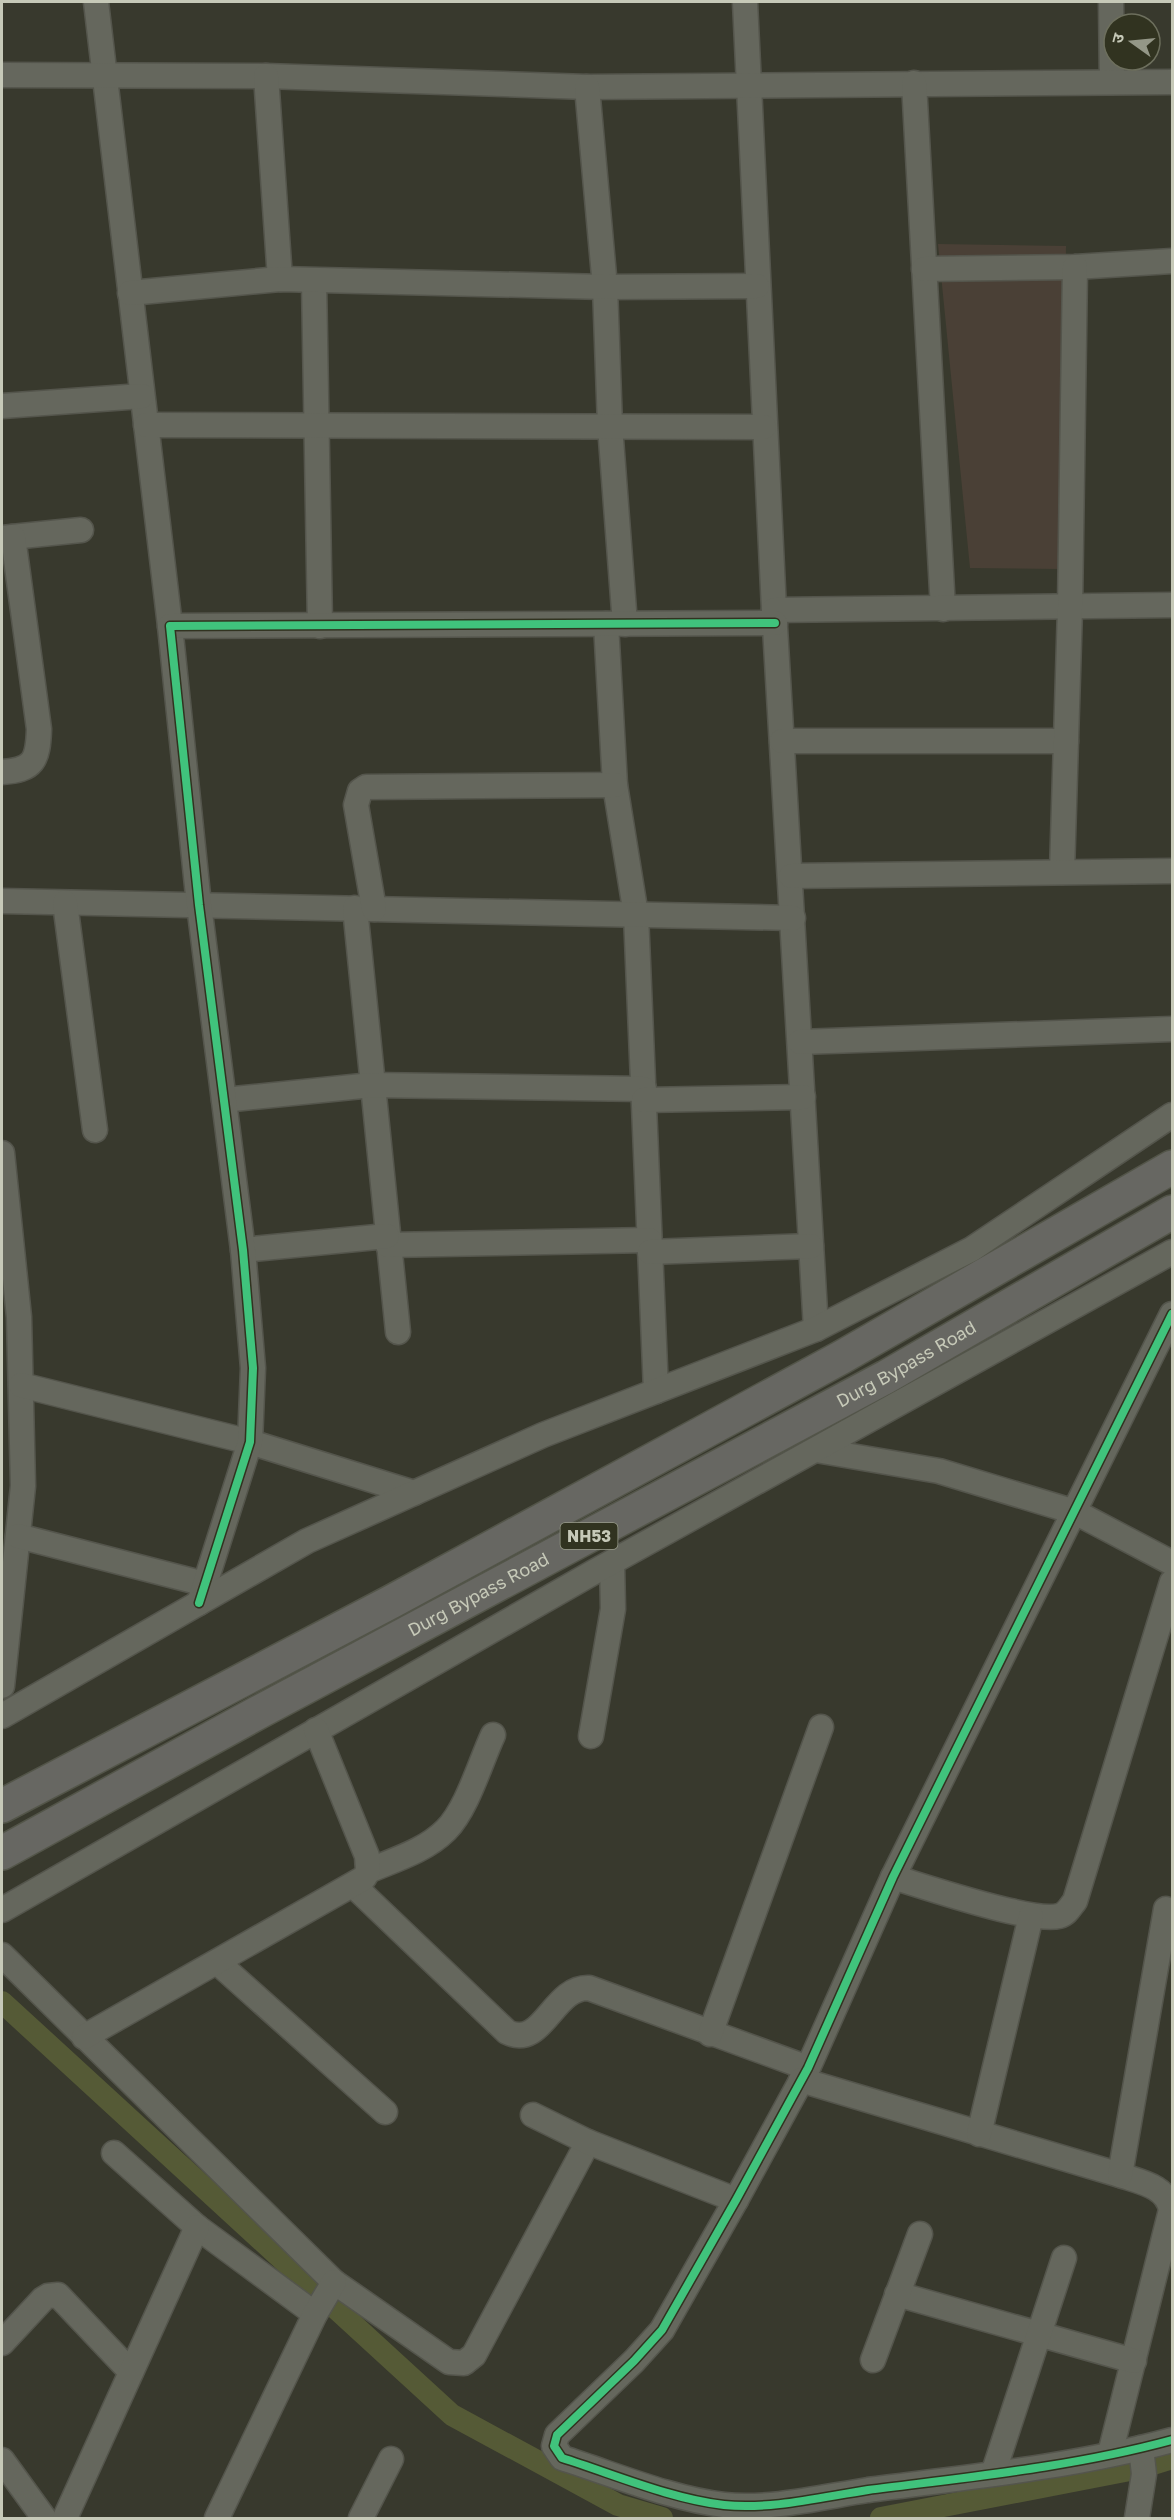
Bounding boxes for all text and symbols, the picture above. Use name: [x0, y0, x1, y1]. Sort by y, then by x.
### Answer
north arrow: [1102, 12, 1162, 72]
text: उ: [1107, 30, 1129, 45]
street label: Durg Bypass Road: [832, 1315, 980, 1411]
road number: NH53: [560, 1523, 618, 1549]
street label: Durg Bypass Road: [404, 1547, 552, 1641]

